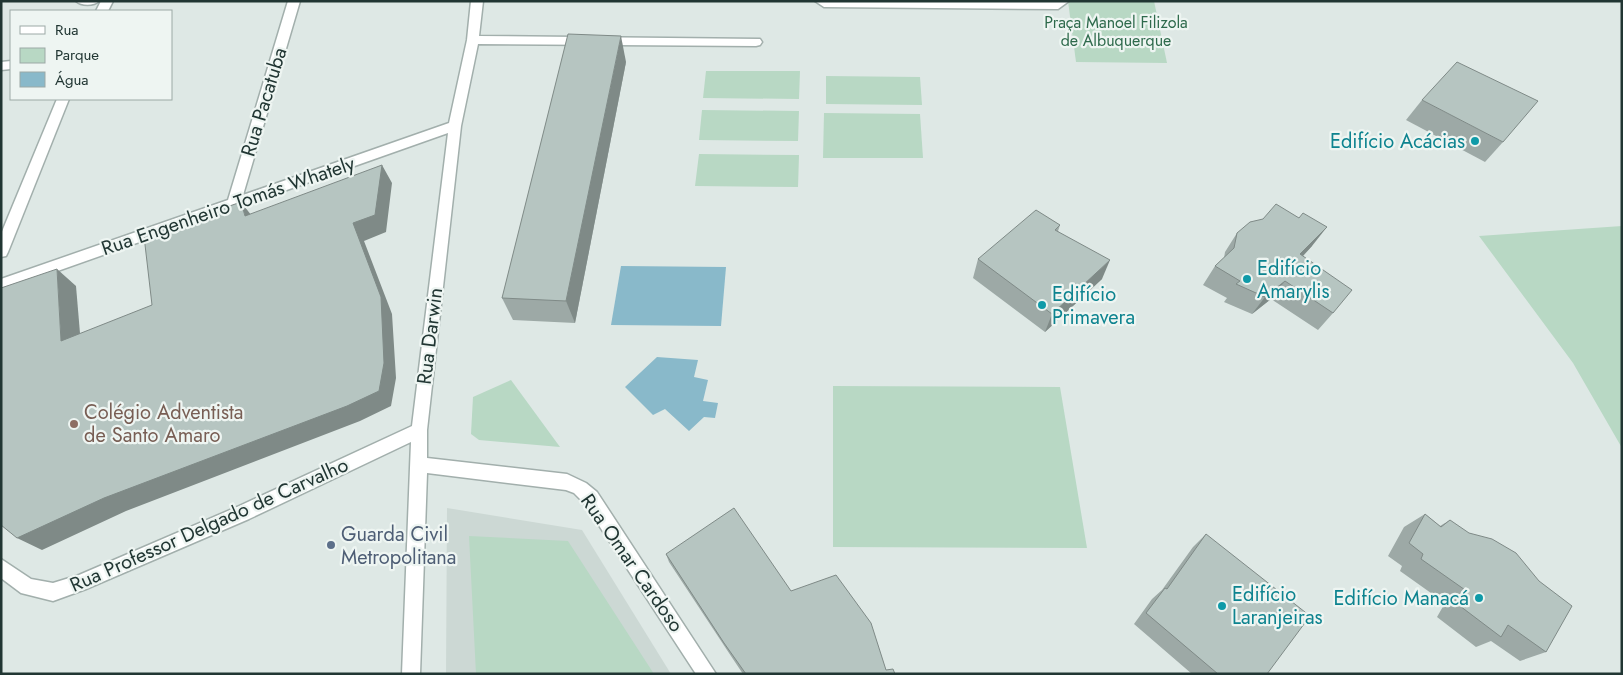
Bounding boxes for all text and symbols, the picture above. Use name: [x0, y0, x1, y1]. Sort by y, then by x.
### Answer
legend: [10, 10, 172, 100]
park label: Praça Manoel Filizola de Albuquerque: [1044, 11, 1188, 52]
text: Rua: [55, 19, 79, 41]
text: Parque: [55, 44, 99, 66]
street label: Rua Pacatuba: [234, 44, 294, 160]
text: Água: [55, 69, 89, 91]
place label: Edifício Acácias: [1330, 127, 1465, 156]
marker: Edifício Acácias: [1469, 135, 1481, 147]
street label: Rua Engenheiro Tomás Whately: [97, 149, 359, 263]
place label: Edifício Amarylis: [1257, 254, 1330, 306]
marker: Edifício Amarylis: [1241, 273, 1253, 285]
place label: Edifício Primavera: [1052, 280, 1135, 332]
street label: Rua Darwin: [410, 286, 450, 386]
marker: Edifício Primavera: [1036, 299, 1048, 311]
place label: Colégio Adventista de Santo Amaro: [84, 398, 243, 450]
marker: Colégio Adventista de Santo Amaro: [68, 418, 80, 430]
street label: Rua Professor Delgado de Carvalho: [65, 450, 353, 600]
street label: Rua Omar Cardoso: [573, 488, 691, 638]
place label: Guarda Civil Metropolitana: [341, 520, 456, 572]
marker: Guarda Civil Metropolitana: [325, 539, 337, 551]
place label: Edifício Laranjeiras: [1232, 580, 1323, 632]
place label: Edifício Manacá: [1334, 584, 1469, 613]
marker: Edifício Manacá: [1473, 592, 1485, 604]
marker: Edifício Laranjeiras: [1216, 600, 1228, 612]

